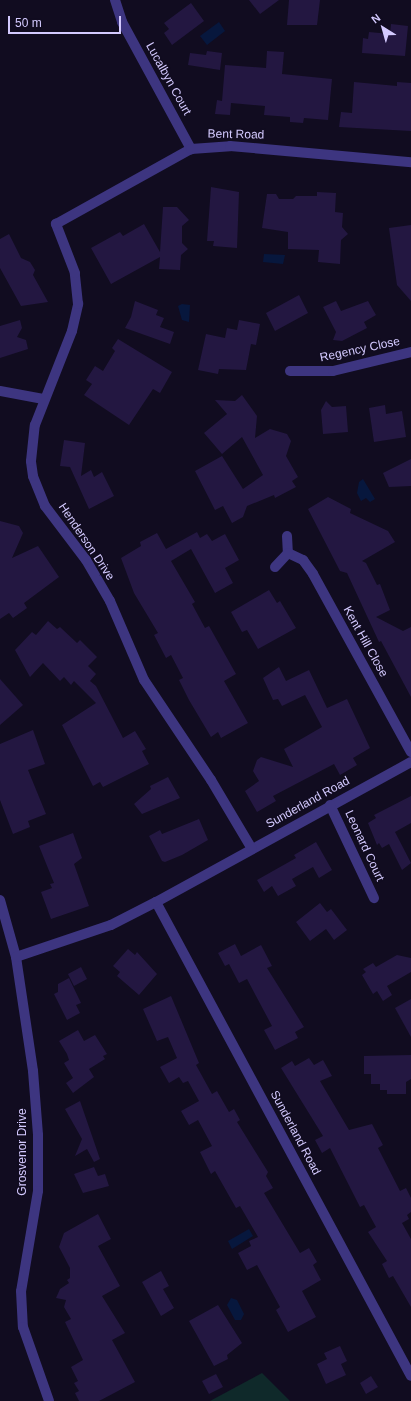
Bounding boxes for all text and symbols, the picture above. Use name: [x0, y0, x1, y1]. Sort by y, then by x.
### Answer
scale bar: [10, 8, 123, 34]
north arrow: [363, 8, 403, 48]
text: N: [369, 11, 383, 26]
text: 50 m: [15, 16, 42, 30]
street label: Lucalbyn Court: [142, 40, 194, 118]
street label: Bent Road: [208, 127, 264, 143]
street label: Regency Close: [319, 334, 401, 366]
street label: Henderson Drive: [55, 501, 117, 583]
street label: Kent Hill Close: [340, 604, 390, 680]
street label: Sunderland Road: [264, 774, 352, 832]
street label: Leonard Court: [341, 808, 387, 884]
street label: Sunderland Road: [267, 1088, 323, 1178]
street label: Grosvenor Drive: [16, 1108, 30, 1196]

